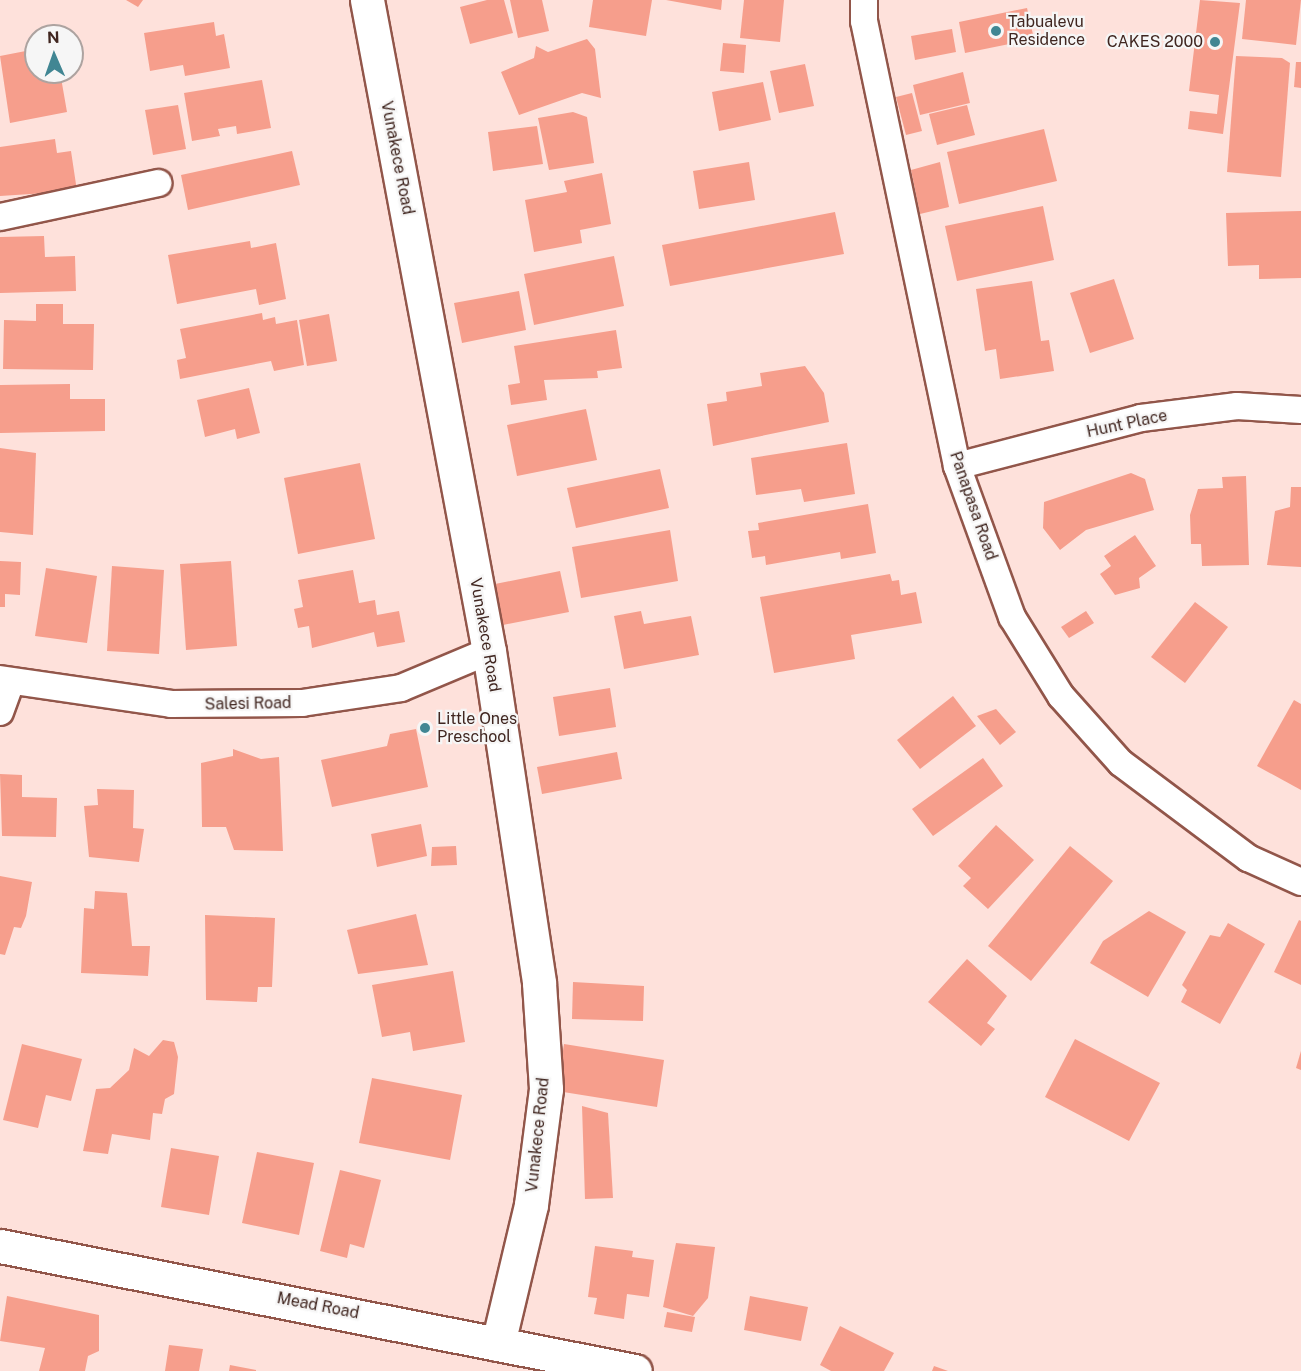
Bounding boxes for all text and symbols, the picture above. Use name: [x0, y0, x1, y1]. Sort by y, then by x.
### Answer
place label: Tabualevu Residence: [1008, 12, 1085, 50]
north arrow: [24, 24, 84, 84]
marker: Tabualevu Residence: [989, 24, 1003, 38]
text: N: [47, 28, 60, 47]
place label: CAKES 2000: [1107, 32, 1203, 52]
marker: CAKES 2000: [1208, 35, 1222, 49]
street label: Vunakece Road: [377, 100, 417, 216]
street label: Hunt Place: [1085, 406, 1169, 442]
street label: Panapasa Road: [945, 449, 1001, 563]
street label: Vunakece Road: [466, 577, 504, 693]
street label: Salesi Road: [204, 694, 292, 714]
place label: Little Ones Preschool: [437, 709, 517, 747]
marker: Little Ones Preschool: [418, 721, 432, 735]
street label: Vunakece Road: [522, 1077, 554, 1193]
street label: Mead Road: [275, 1289, 361, 1323]

